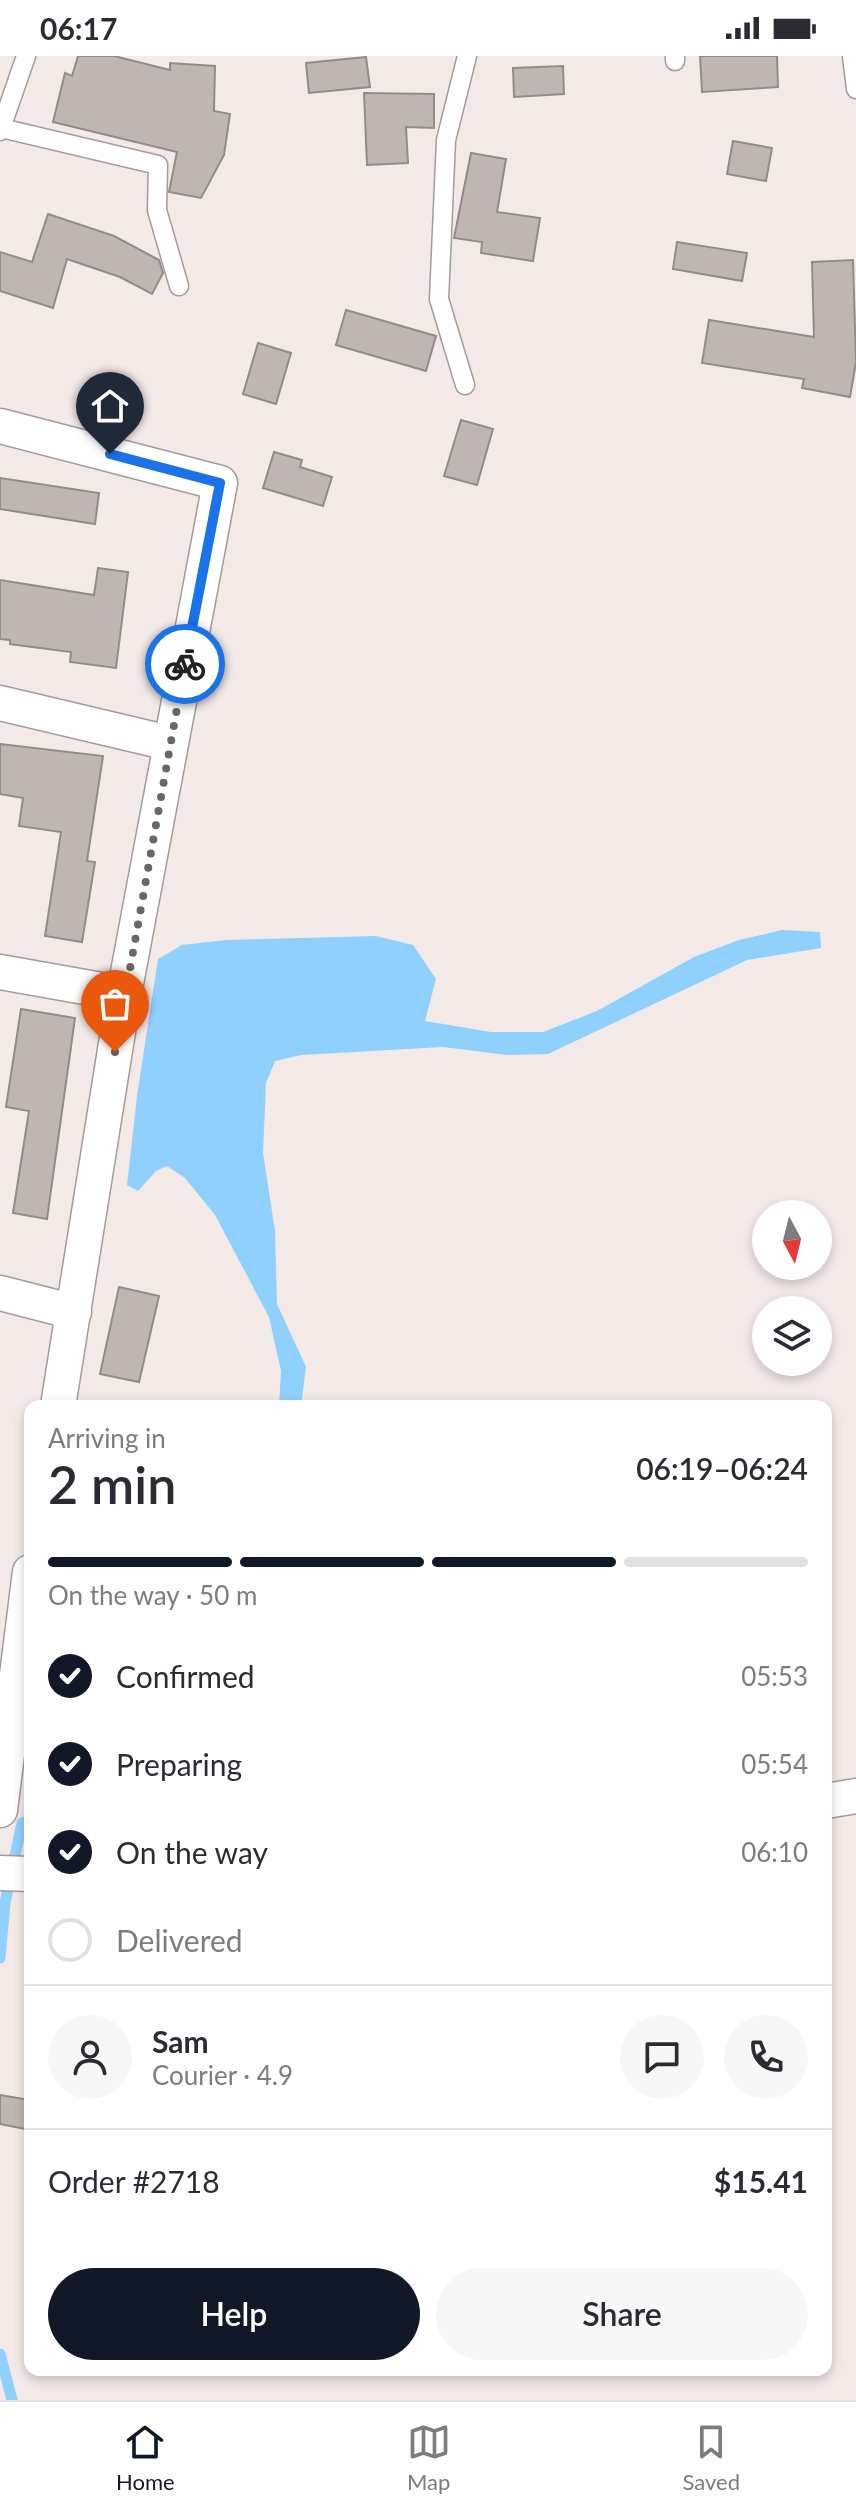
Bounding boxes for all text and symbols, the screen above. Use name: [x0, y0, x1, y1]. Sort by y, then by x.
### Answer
text: 06:17: [40, 10, 117, 46]
pin: [76, 372, 144, 454]
icon: home: [88, 384, 132, 428]
courier: [145, 624, 225, 704]
icon: bike: [163, 642, 207, 686]
pin: [81, 970, 149, 1052]
icon: bag: [93, 982, 137, 1026]
north arrow: [752, 1200, 832, 1280]
map controls: [752, 1200, 832, 1376]
button: layers: [752, 1296, 832, 1376]
text: Arriving in: [48, 1422, 166, 1454]
text: 06:19–06:24: [636, 1450, 808, 1486]
text: 2 min: [48, 1453, 176, 1515]
text: On the way · 50 m: [48, 1579, 257, 1611]
icon: check: [48, 1654, 92, 1698]
text: Confirmed: [116, 1658, 255, 1694]
text: 05:53: [741, 1660, 808, 1692]
icon: check: [48, 1742, 92, 1786]
text: Preparing: [116, 1746, 242, 1782]
text: 05:54: [741, 1748, 808, 1780]
icon: check: [48, 1830, 92, 1874]
text: On the way: [116, 1834, 268, 1870]
text: 06:10: [741, 1836, 808, 1868]
text: Delivered: [116, 1922, 243, 1958]
button: person: [48, 2015, 132, 2099]
button: chat: [620, 2015, 704, 2099]
button: phone: [724, 2015, 808, 2099]
text: Sam: [152, 2023, 209, 2059]
text: Courier · 4.9: [152, 2059, 293, 2091]
text: Order #2718: [48, 2163, 220, 2199]
text: $15.41: [714, 2163, 808, 2199]
button: Help: [48, 2268, 420, 2360]
button: Share: [436, 2268, 808, 2360]
tab: Home: [116, 2420, 175, 2495]
tab: Map: [407, 2420, 451, 2495]
tab: Saved: [683, 2420, 740, 2495]

